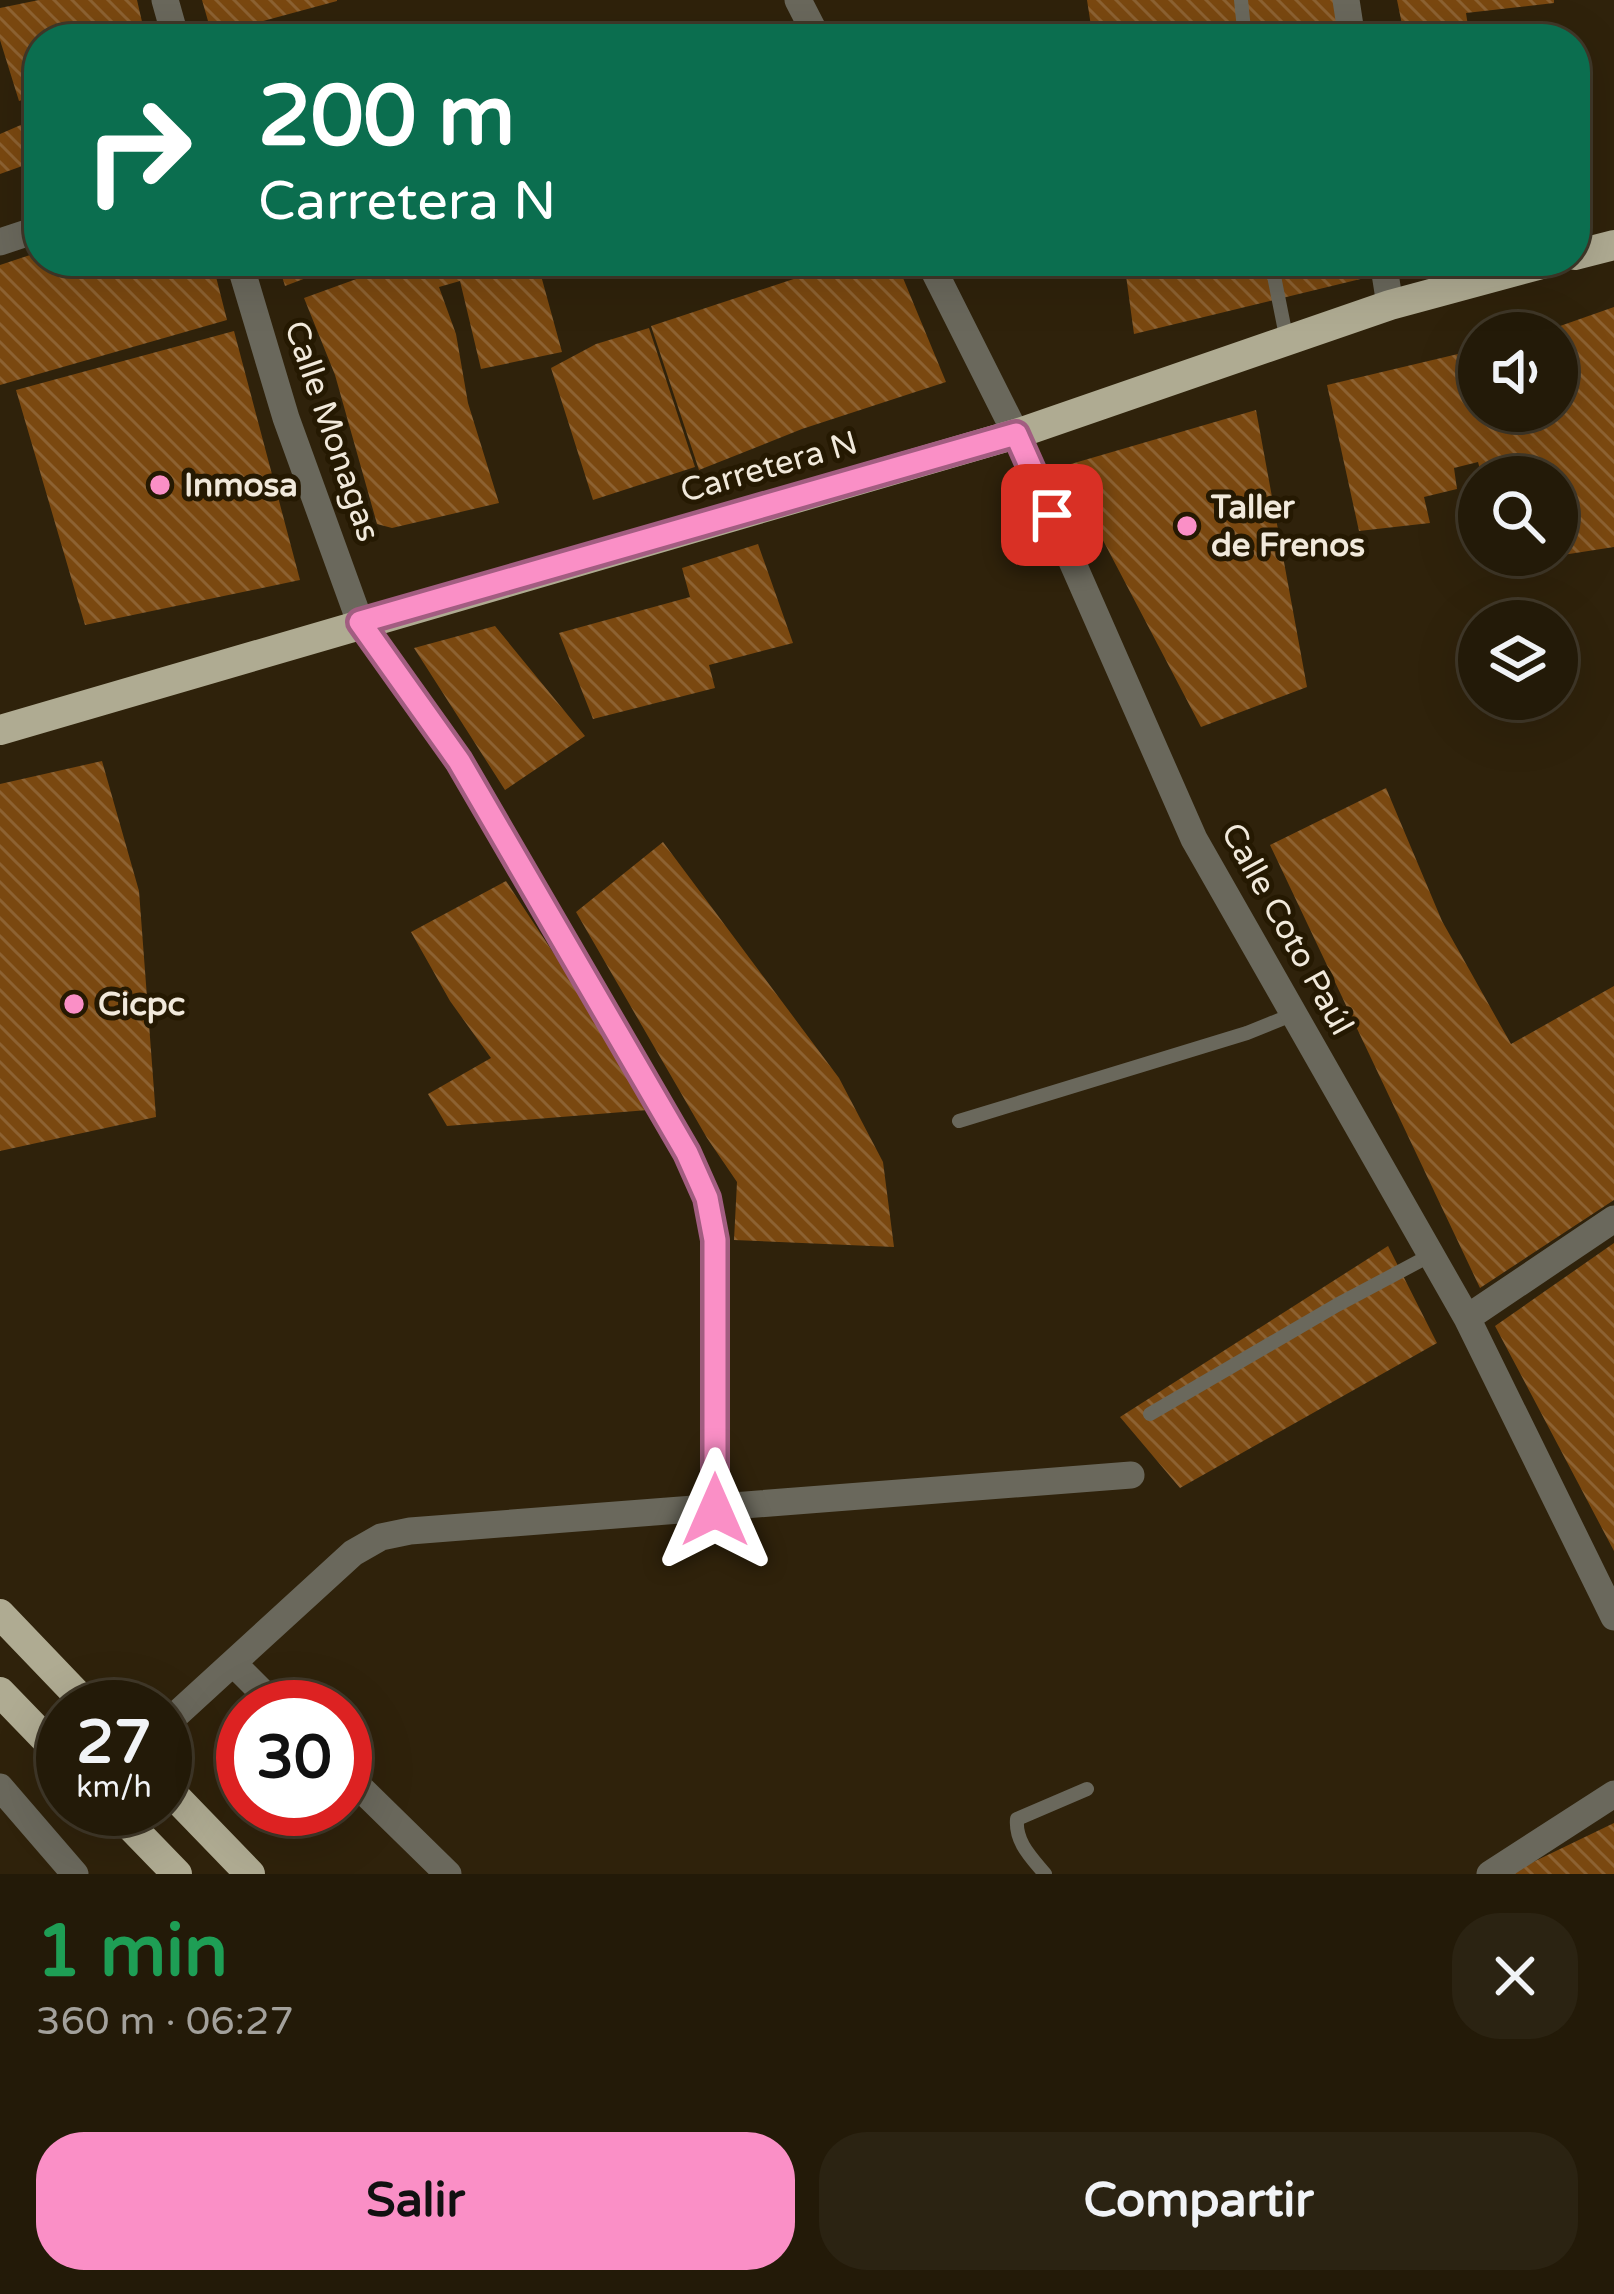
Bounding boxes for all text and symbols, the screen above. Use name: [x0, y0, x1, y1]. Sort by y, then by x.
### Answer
text: 200 m: [258, 67, 515, 168]
icon: right: [60, 72, 216, 228]
text: Carretera N: [258, 169, 556, 234]
map controls: [1458, 312, 1578, 720]
button: sound: [1458, 312, 1578, 432]
street label: Calle Monagas: [276, 316, 388, 546]
street label: Carretera N: [676, 423, 862, 511]
button: search: [1458, 456, 1578, 576]
pin: [1001, 464, 1103, 566]
place label: Inmosa: [184, 466, 298, 505]
marker: Inmosa: [147, 472, 173, 498]
icon: arrive: [1019, 482, 1085, 548]
place label: Taller de Frenos: [1210, 488, 1365, 565]
marker: Taller de Frenos: [1174, 513, 1200, 539]
button: layers: [1458, 600, 1578, 720]
street label: Calle Coto Paúl: [1213, 816, 1361, 1042]
place label: Cicpc: [98, 985, 185, 1024]
marker: Cicpc: [61, 991, 87, 1017]
position arrow: [652, 1447, 778, 1573]
speed limit sign: 30: [216, 1680, 372, 1836]
text: 27: [76, 1707, 152, 1779]
text: km/h: [76, 1769, 152, 1806]
text: 1 min: [36, 1909, 228, 1996]
button: close: [1452, 1913, 1578, 2039]
text: 360 m · 06:27: [36, 1998, 294, 2045]
button: Salir: [36, 2132, 795, 2270]
button: Compartir: [819, 2132, 1578, 2270]

